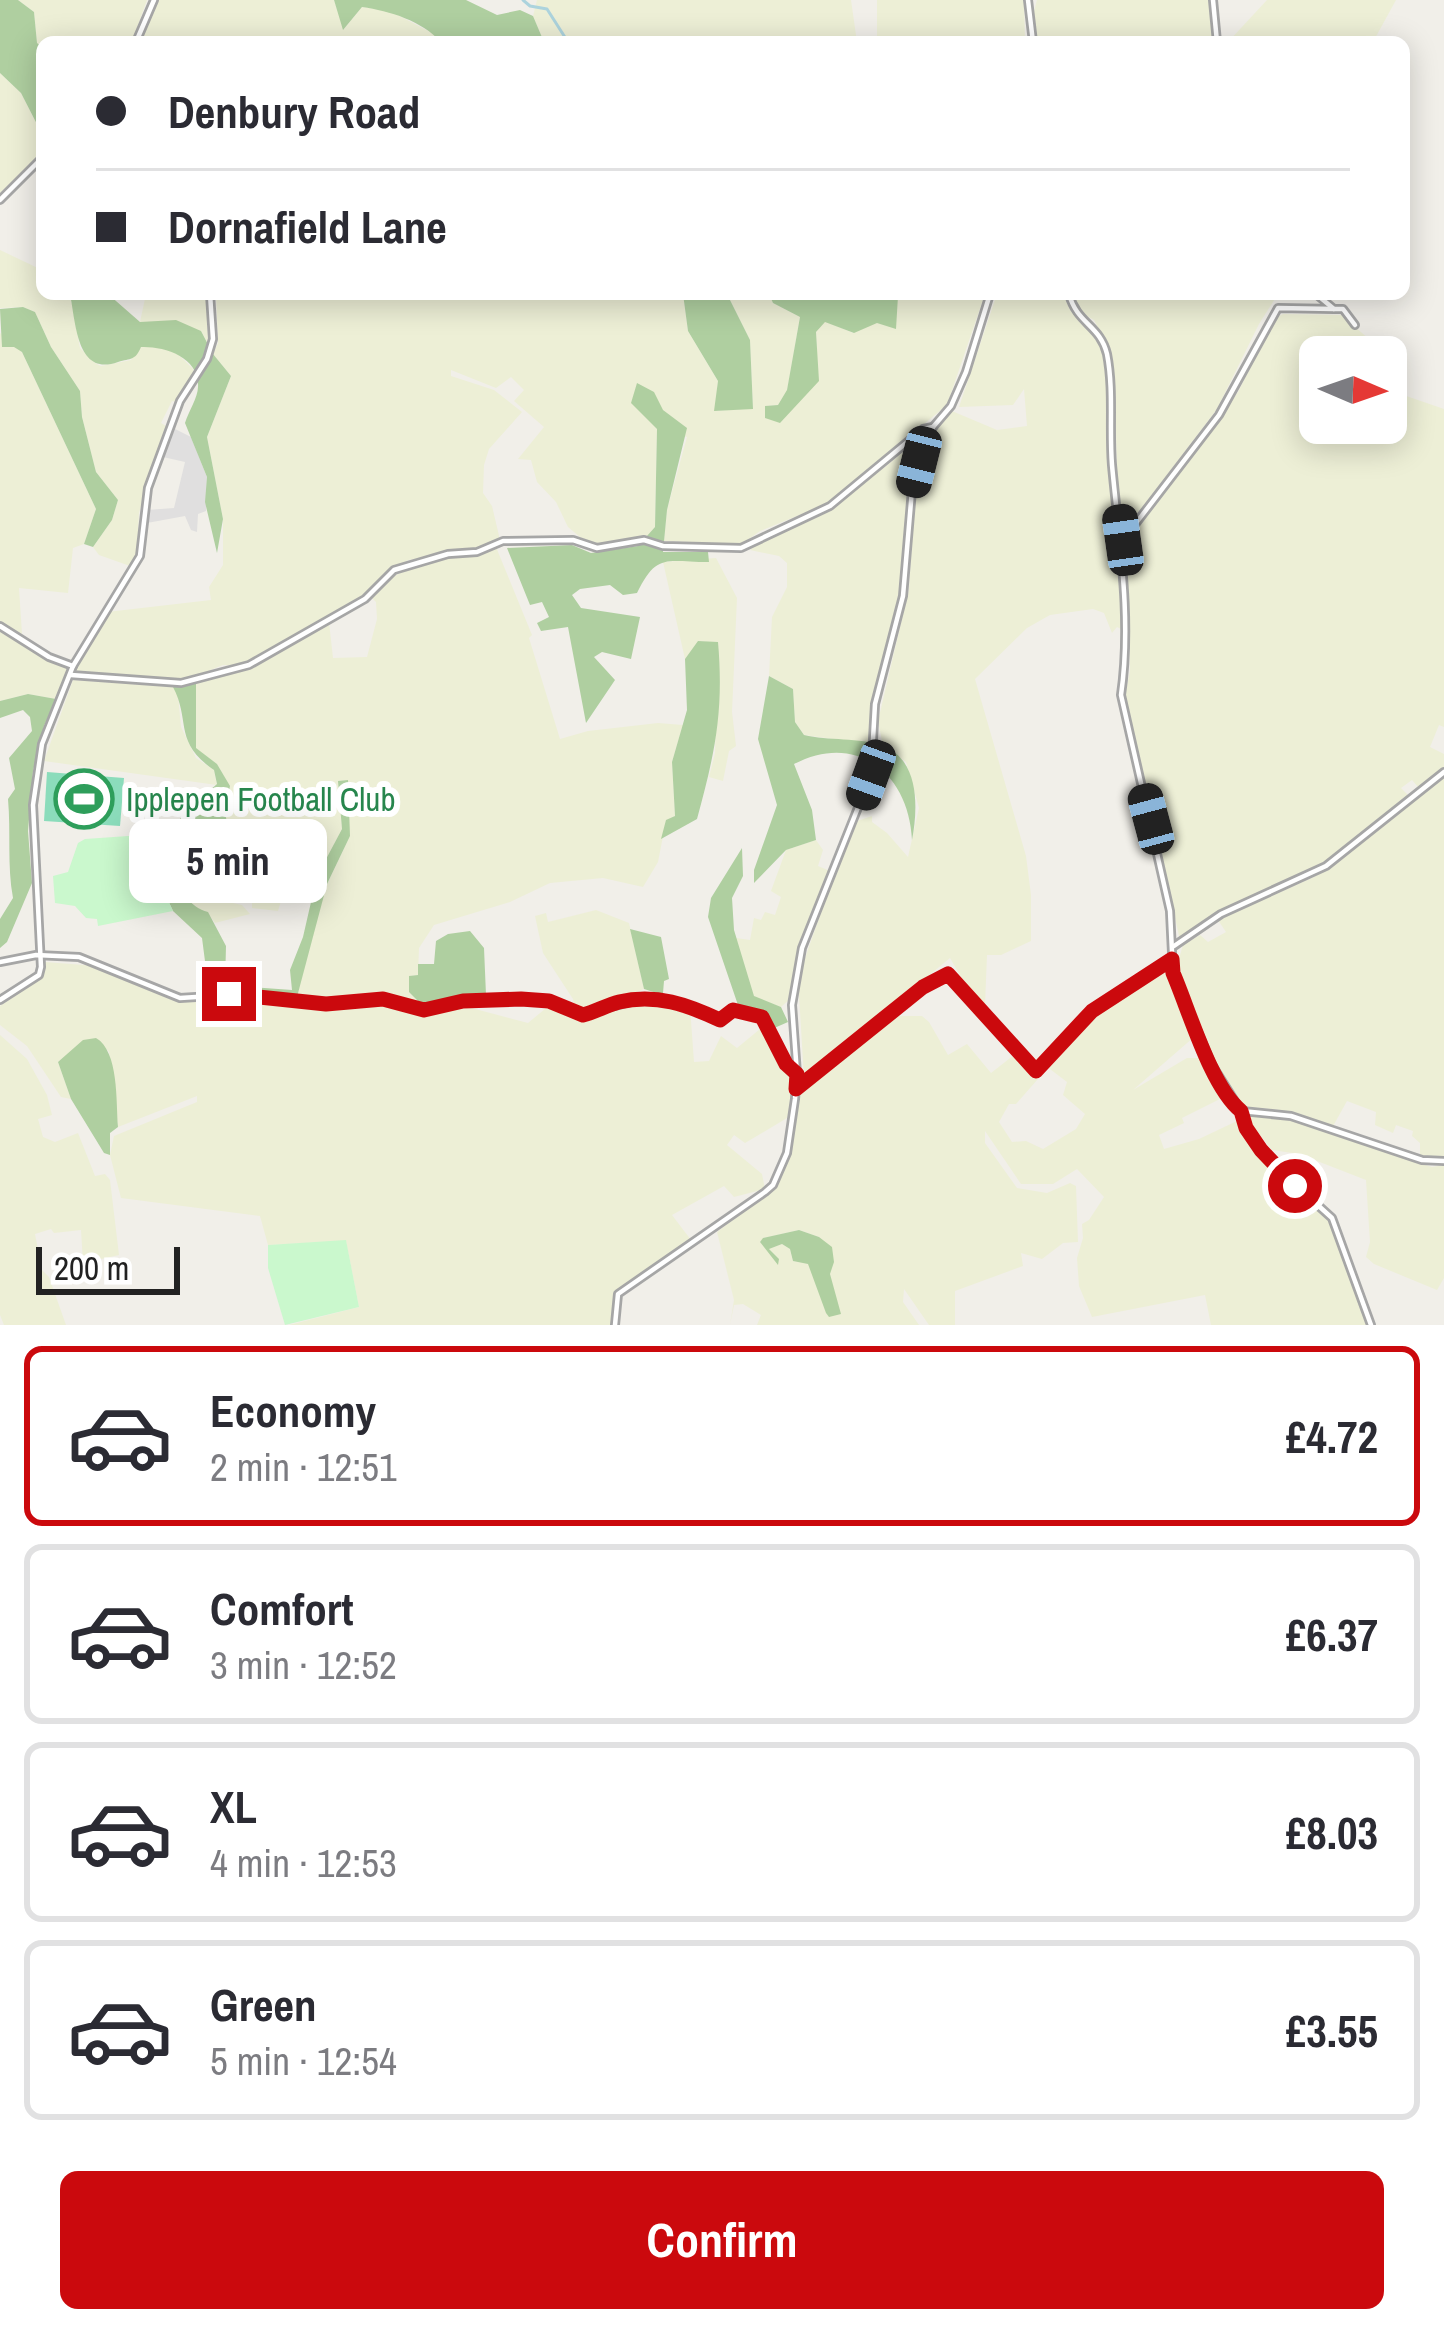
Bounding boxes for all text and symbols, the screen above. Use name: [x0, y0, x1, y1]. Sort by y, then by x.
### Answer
text: Denbury Road: [168, 81, 420, 142]
text: Dornafield Lane: [168, 196, 447, 257]
north arrow: [1299, 336, 1407, 444]
map controls: [1299, 336, 1407, 444]
car: [893, 423, 945, 501]
car: [1100, 502, 1146, 578]
car: [842, 735, 900, 815]
sports icon: Ipplepen Football Club: [53, 768, 115, 830]
place label: Ipplepen Football Club: [126, 777, 395, 821]
car: [1124, 780, 1178, 858]
callout: 5 min: [130, 820, 328, 904]
text: 5 min: [186, 835, 270, 887]
route end: [202, 967, 256, 1021]
route start: [1268, 1159, 1322, 1213]
scale bar: [36, 1241, 180, 1294]
text: 200 m: [54, 1246, 129, 1290]
text: Economy: [210, 1380, 376, 1441]
icon: car: [66, 1382, 174, 1490]
text: £4.72: [1286, 1406, 1378, 1467]
text: 2 min · 12:51: [210, 1441, 397, 1493]
text: Comfort: [210, 1578, 353, 1639]
icon: car: [66, 1580, 174, 1688]
text: £6.37: [1286, 1604, 1378, 1665]
text: 3 min · 12:52: [210, 1639, 397, 1691]
text: XL: [210, 1776, 257, 1837]
icon: car: [66, 1778, 174, 1886]
text: £8.03: [1286, 1802, 1378, 1863]
text: 4 min · 12:53: [210, 1837, 397, 1889]
text: Green: [210, 1974, 317, 2035]
icon: car: [66, 1976, 174, 2084]
text: £3.55: [1286, 2000, 1378, 2061]
text: 5 min · 12:54: [210, 2035, 397, 2087]
button: Confirm: [60, 2171, 1384, 2309]

